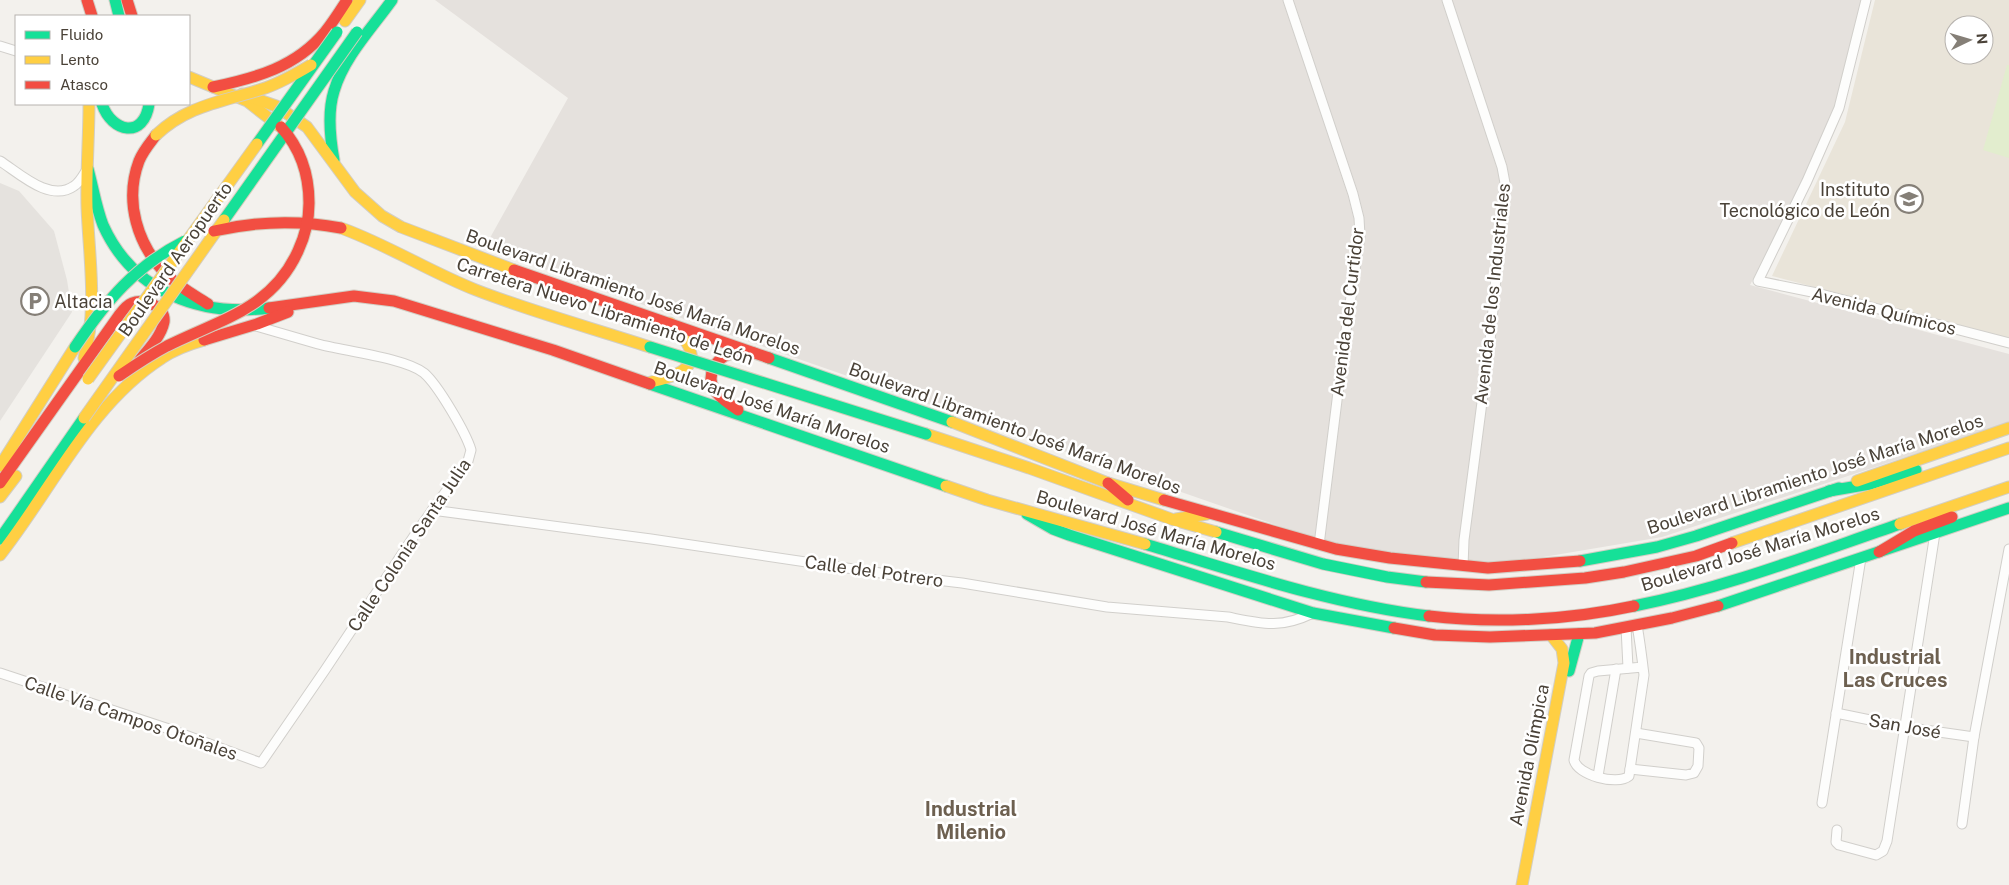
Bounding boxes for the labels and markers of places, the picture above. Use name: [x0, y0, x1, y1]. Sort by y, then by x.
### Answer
place label: Instituto Tecnológico de León: [1719, 179, 1890, 221]
school or university icon: Instituto Tecnológico de León: [1894, 184, 1924, 214]
parking icon: Altacia: [20, 286, 50, 316]
place label: Altacia: [54, 291, 113, 312]

